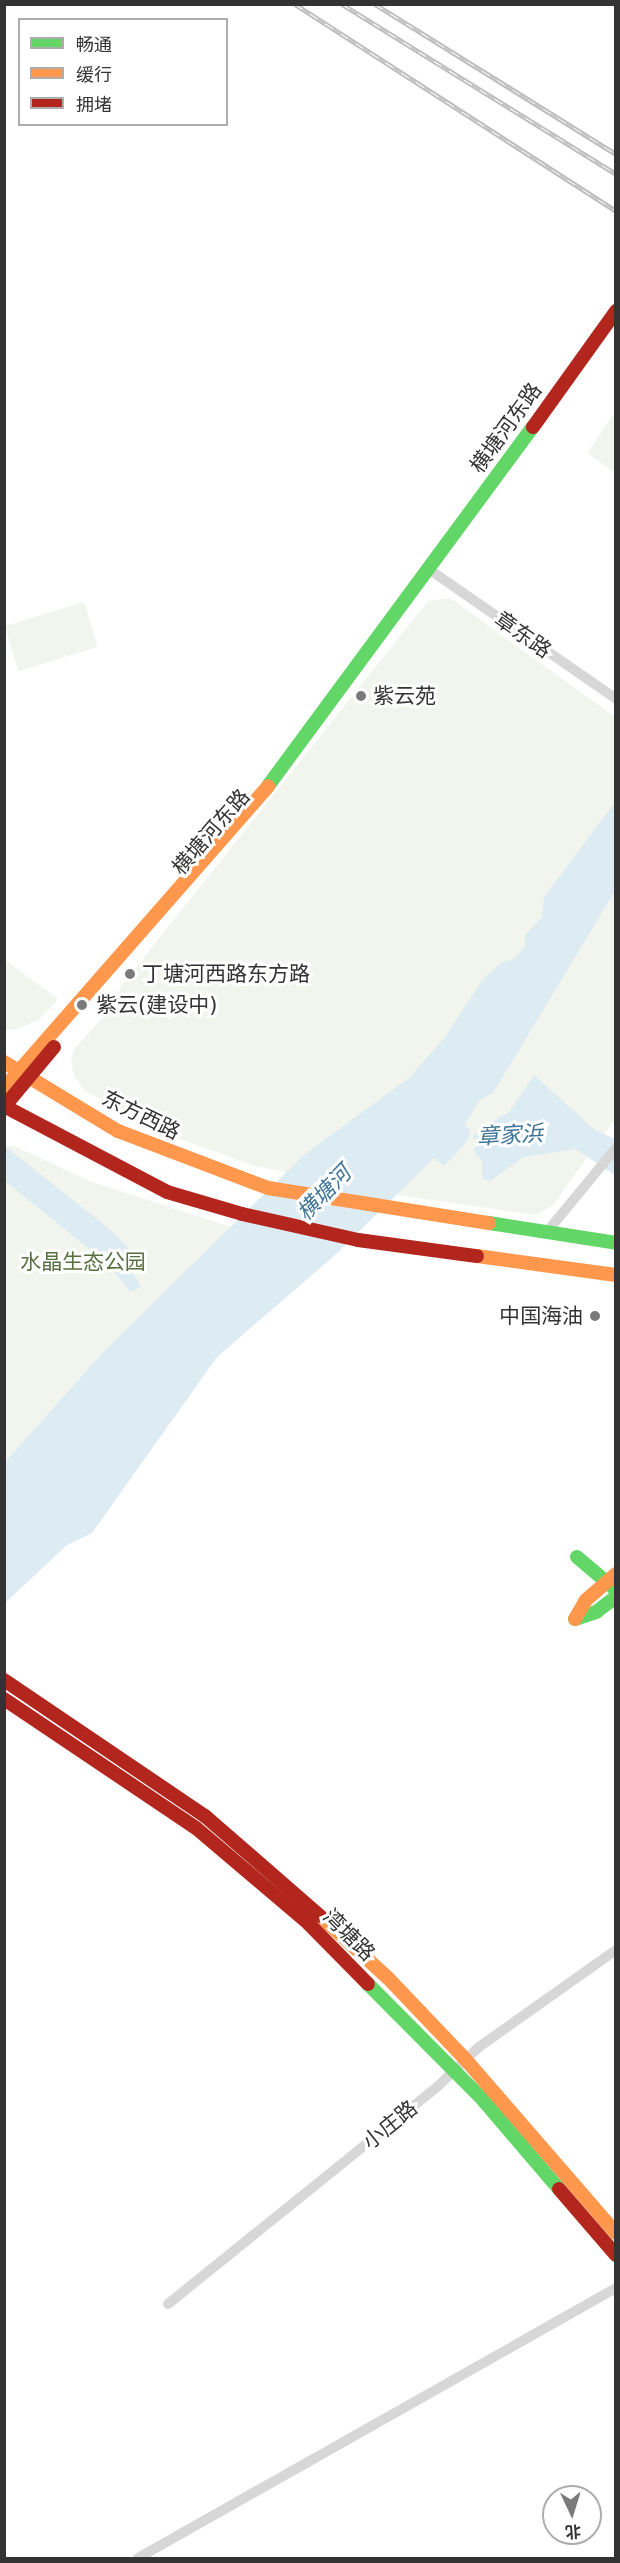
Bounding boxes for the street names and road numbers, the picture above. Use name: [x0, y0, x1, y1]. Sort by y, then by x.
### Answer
street label: 横塘河东路: [465, 378, 547, 478]
street label: 章东路: [490, 607, 556, 663]
street label: 横塘河东路: [167, 784, 255, 880]
street label: 东方西路: [98, 1085, 184, 1145]
street label: 湾塘路: [318, 1904, 380, 1966]
street label: 小庄路: [358, 2095, 422, 2155]

